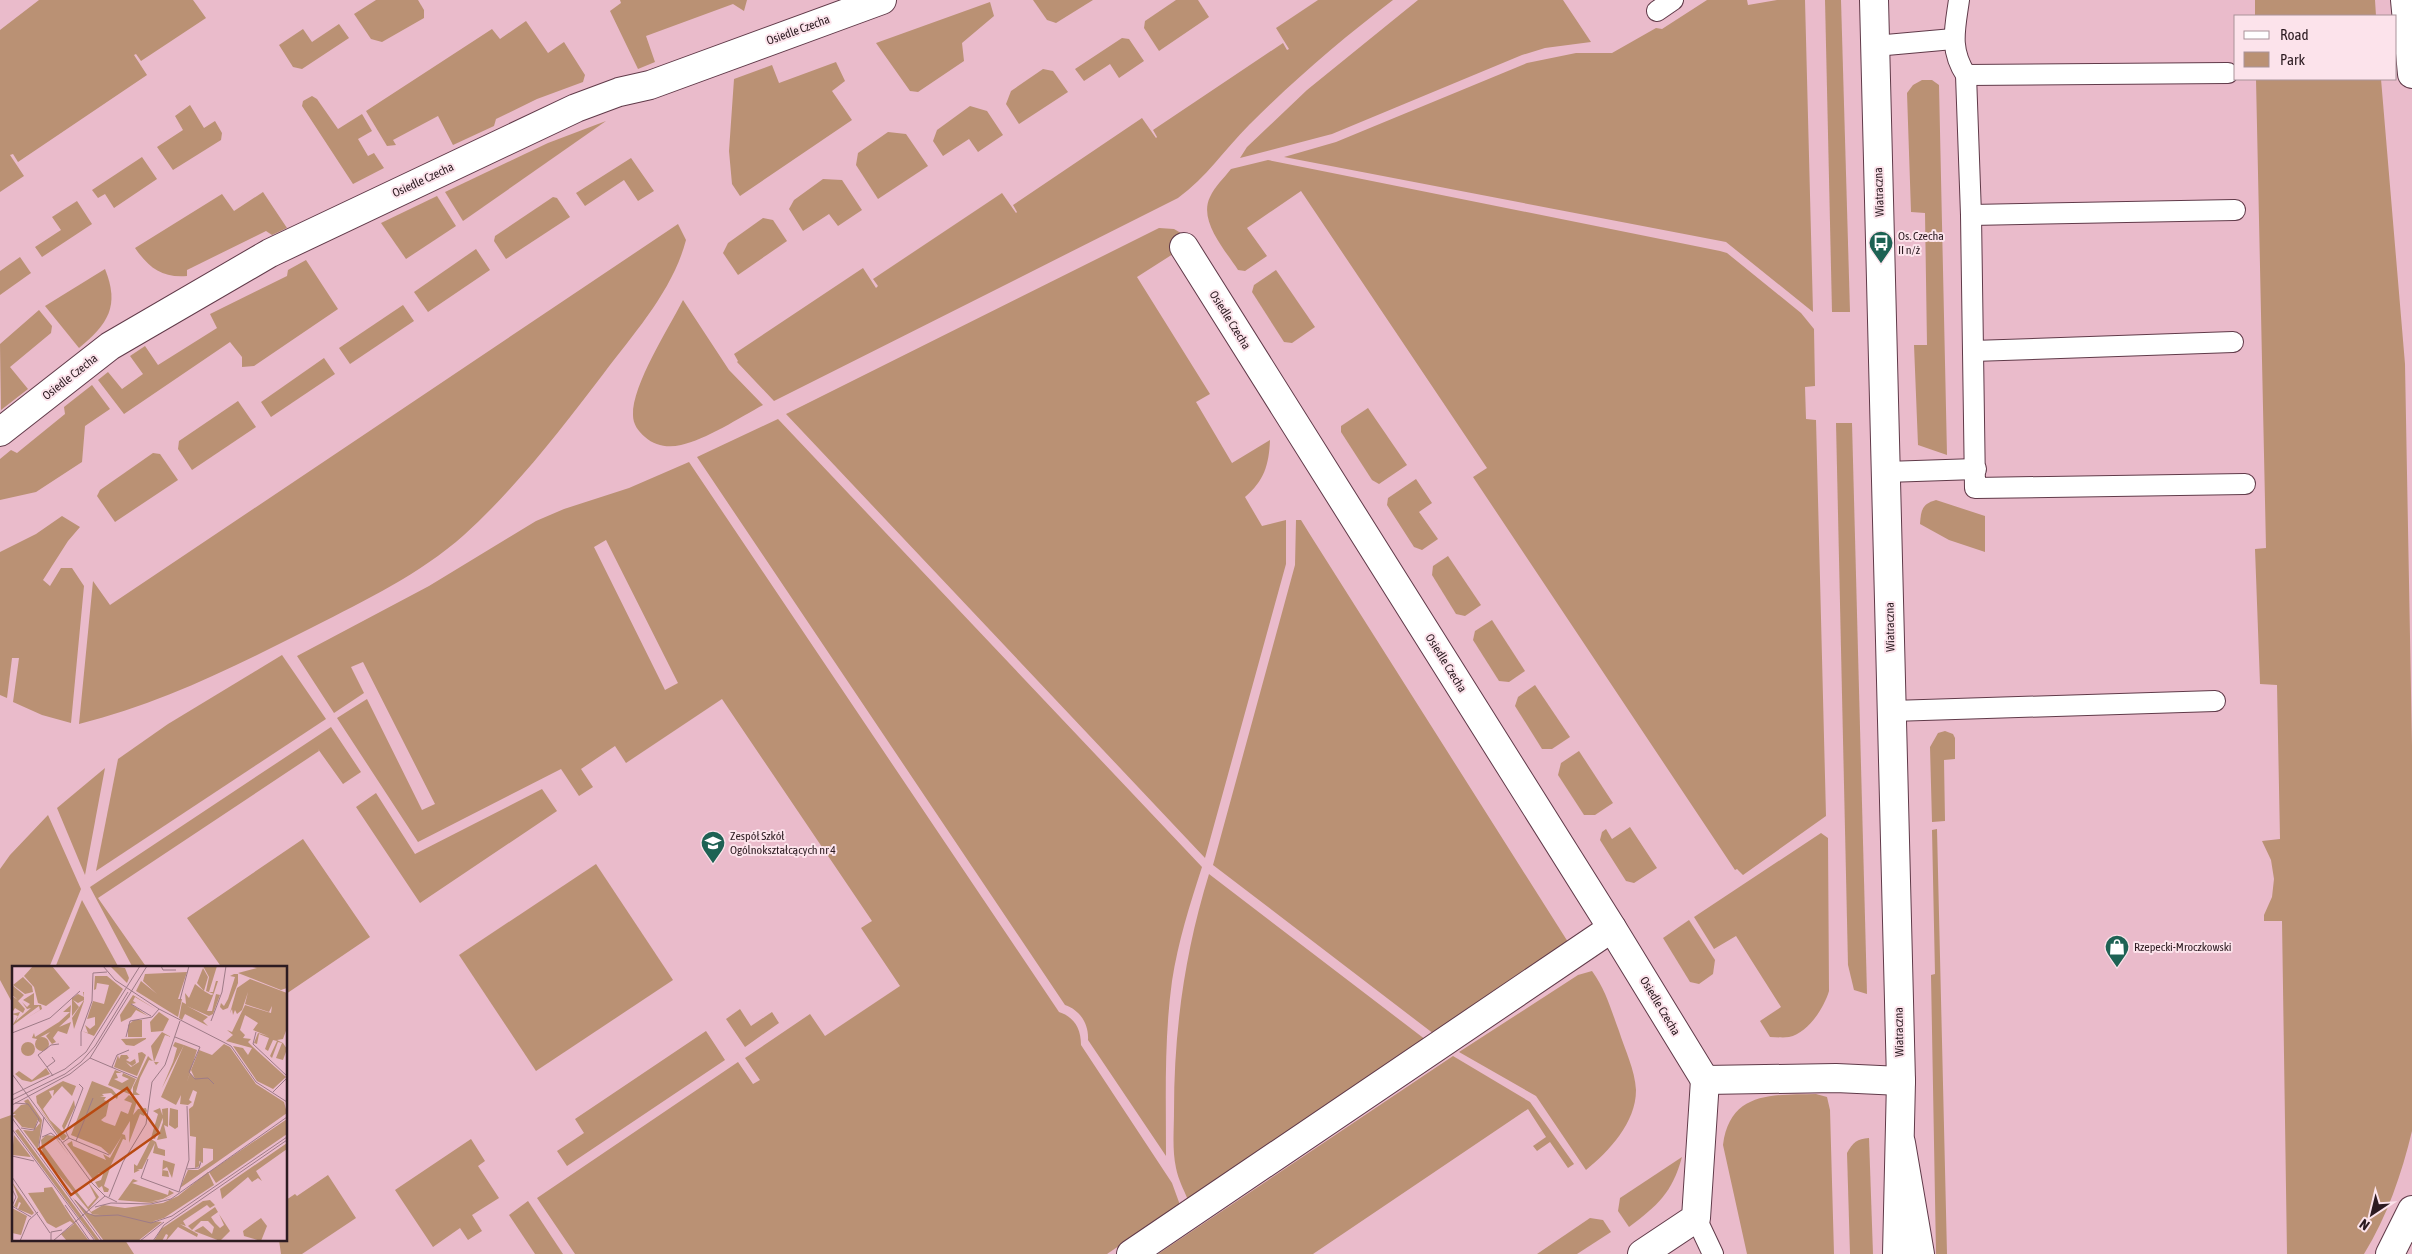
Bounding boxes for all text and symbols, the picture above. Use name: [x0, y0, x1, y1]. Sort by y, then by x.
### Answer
street label: Osiedle Czecha: [765, 12, 831, 48]
legend: [2234, 15, 2397, 80]
text: Road: [2280, 26, 2309, 43]
text: Park: [2280, 51, 2305, 68]
street label: Osiedle Czecha: [390, 160, 456, 200]
street label: Wiatraczna: [1871, 167, 1887, 217]
place label: Os. Czecha II n/ż: [1898, 229, 1944, 257]
bus stop icon: Os. Czecha II n/ż: [1868, 230, 1894, 264]
street label: Osiedle Czecha: [1207, 288, 1253, 352]
street label: Osiedle Czecha: [40, 351, 100, 403]
street label: Wiatraczna: [1883, 602, 1897, 652]
street label: Osiedle Czecha: [1423, 631, 1469, 695]
place label: Zespół Szkół Ogólnokształcących nr 4: [730, 829, 836, 857]
school or university icon: Zespół Szkół Ogólnokształcących nr 4: [700, 830, 726, 864]
shop icon: Rzepecki-Mroczkowski: [2104, 934, 2130, 968]
place label: Rzepecki-Mroczkowski: [2134, 940, 2231, 954]
inset map: [12, 966, 288, 1242]
street label: Osiedle Czecha: [1637, 974, 1683, 1038]
street label: Wiatraczna: [1892, 1007, 1906, 1057]
north arrow: [2347, 1189, 2397, 1239]
text: N: [2357, 1216, 2373, 1234]

